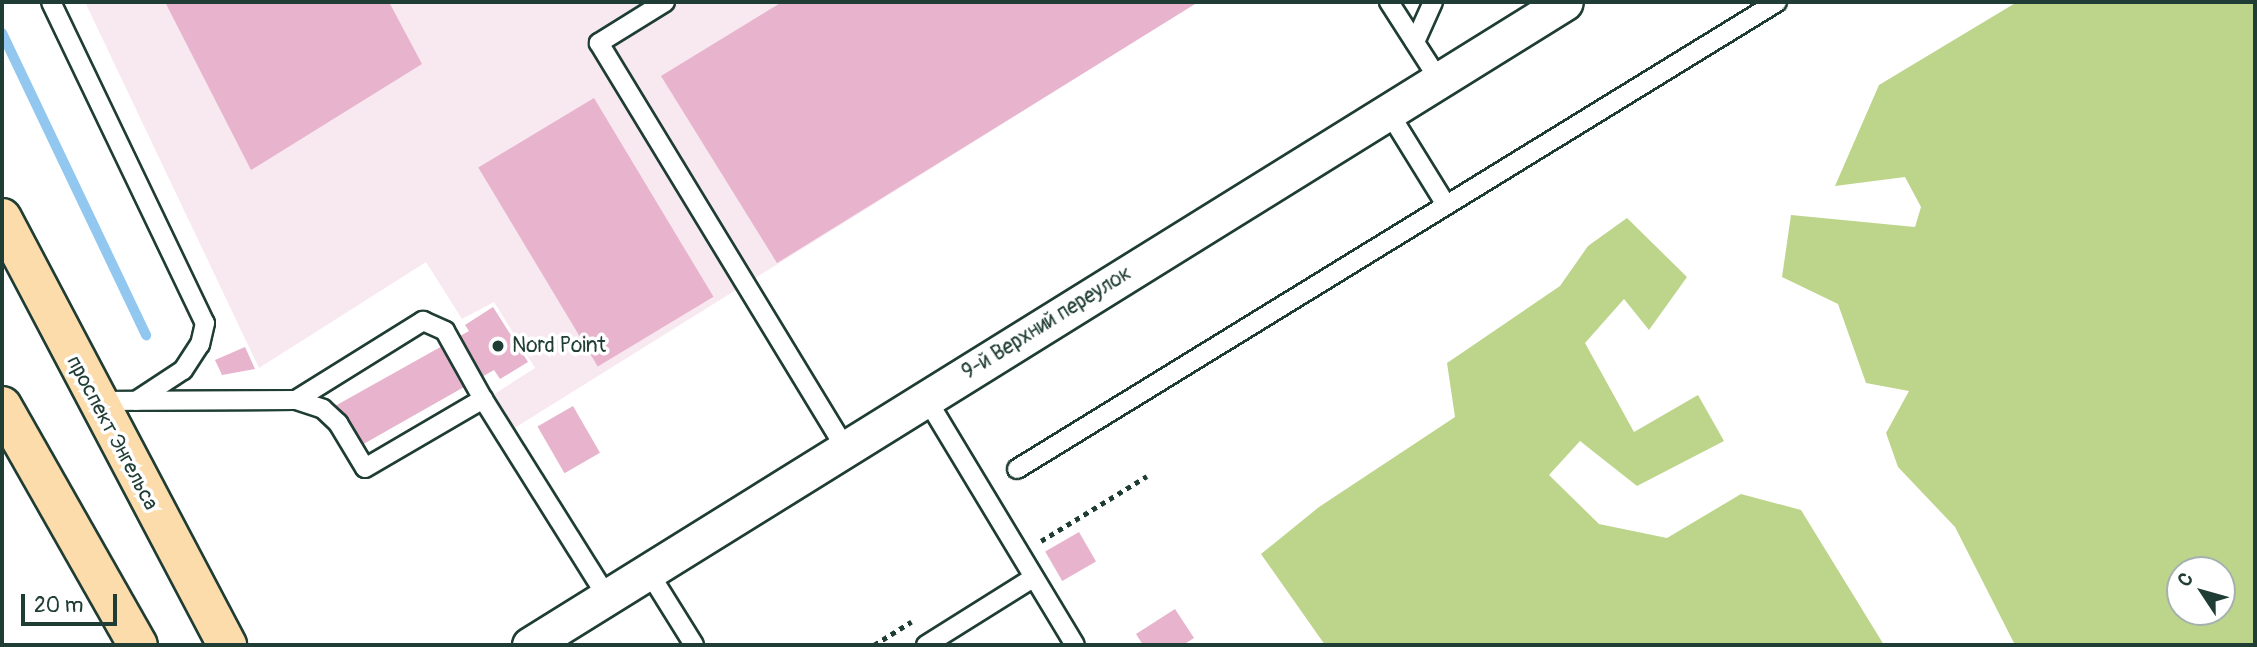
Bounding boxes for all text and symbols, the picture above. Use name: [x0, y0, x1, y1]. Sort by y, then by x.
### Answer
street label: 9-й Верхний переулок: [958, 261, 1136, 385]
place label: Nord Point: [512, 333, 606, 359]
marker: Nord Point: [490, 338, 506, 354]
street label: проспект Энгельса: [61, 351, 163, 515]
north arrow: [2166, 556, 2236, 626]
text: С: [2172, 568, 2199, 592]
scale bar: [24, 580, 121, 624]
text: 20 m: [34, 592, 83, 619]

